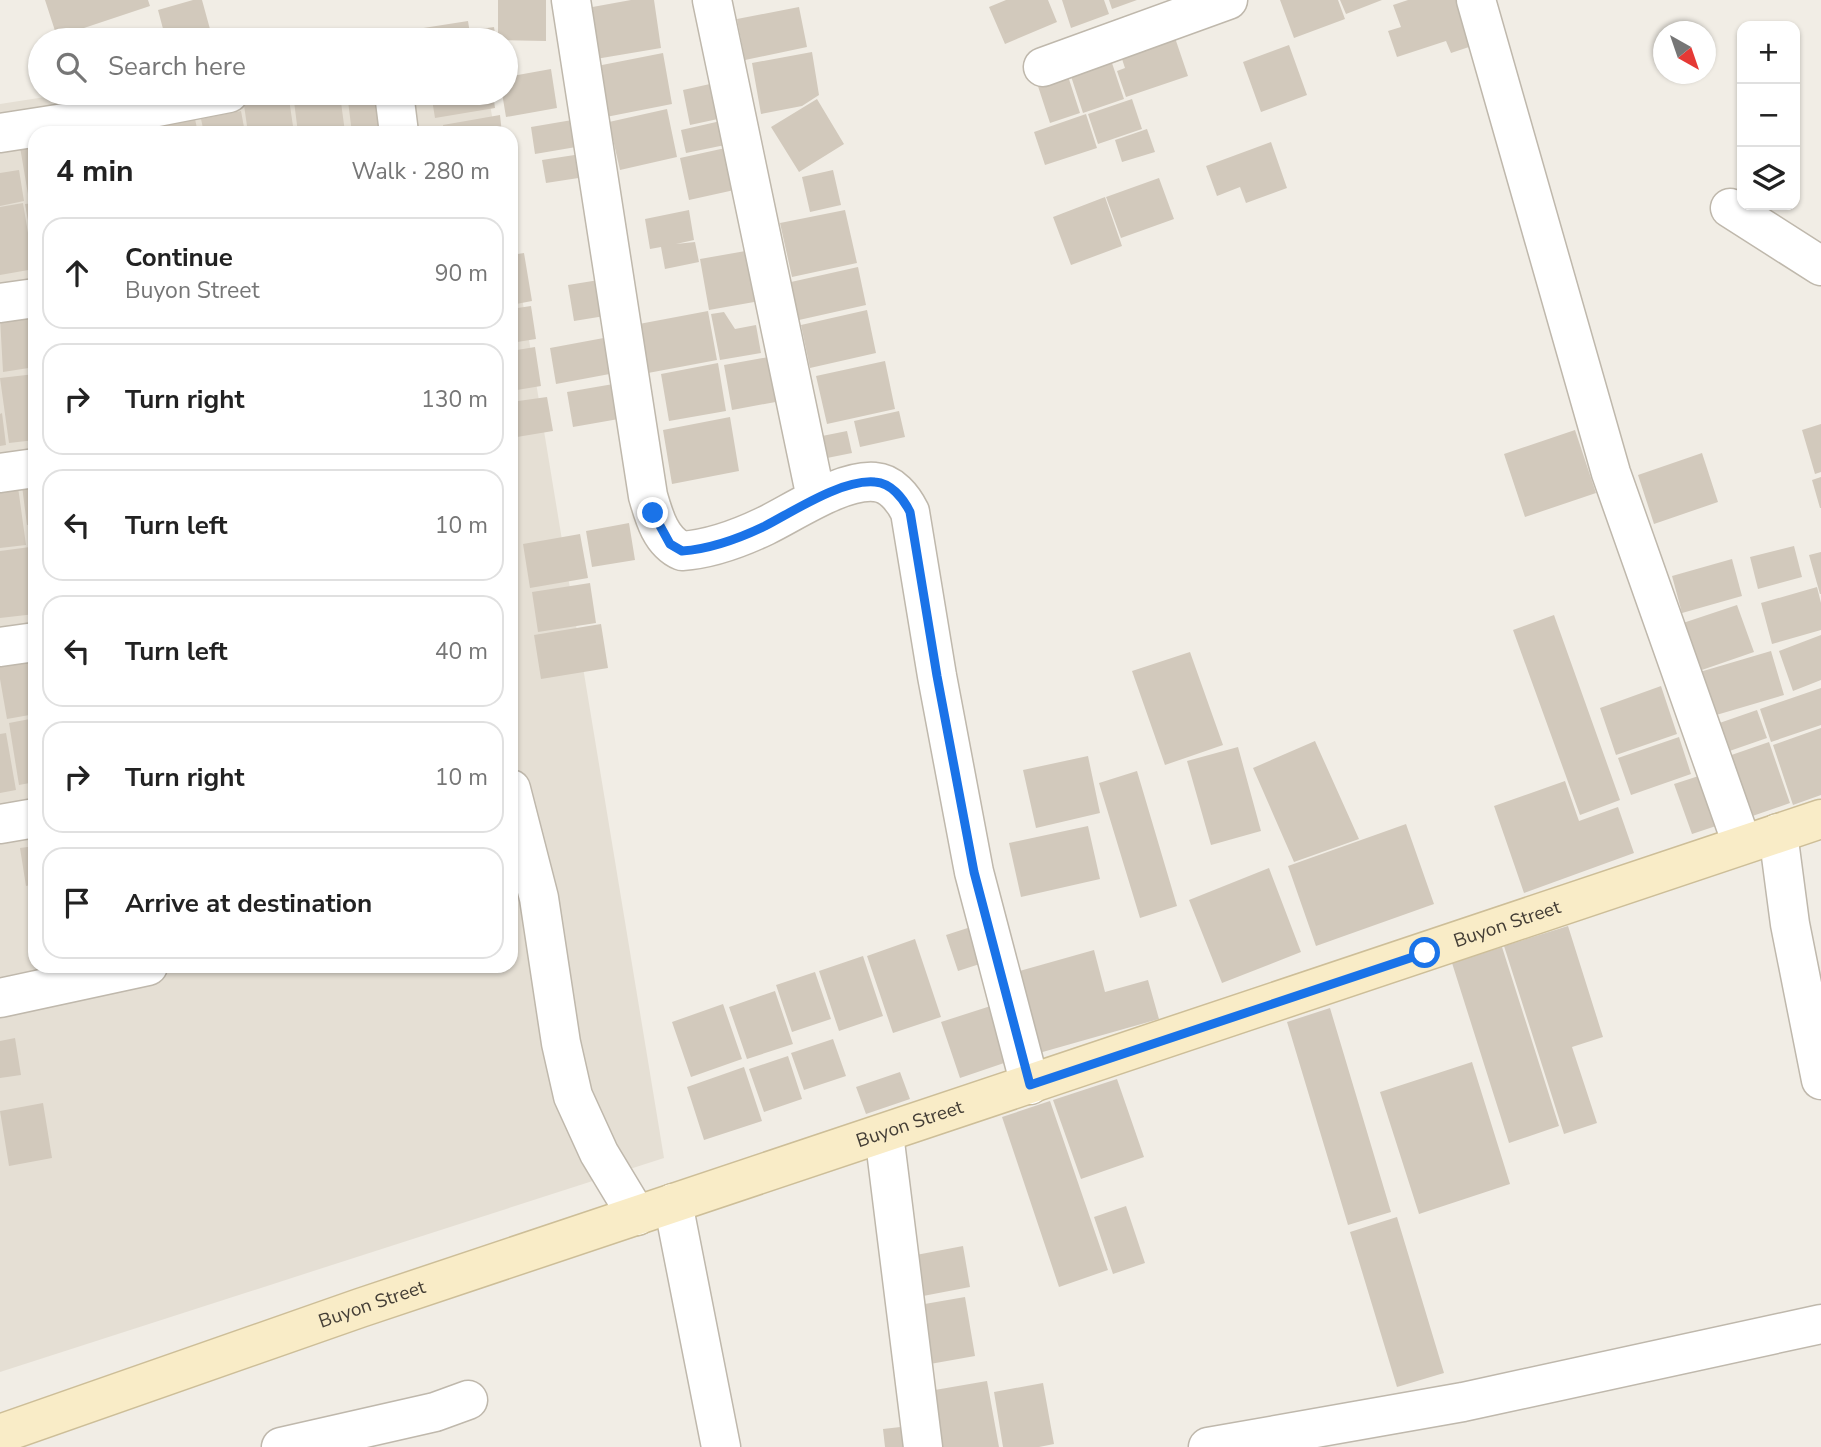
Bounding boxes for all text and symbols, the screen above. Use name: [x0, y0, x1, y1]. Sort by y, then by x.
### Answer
north arrow: [1653, 21, 1716, 84]
map controls: [1737, 21, 1800, 210]
button: +: [1737, 21, 1800, 84]
search box: [28, 28, 518, 105]
icon: search: [52, 48, 90, 86]
text: Search here: [108, 49, 246, 84]
button: −: [1737, 84, 1800, 147]
button: layers: [1737, 147, 1800, 210]
text: 4 min: [56, 151, 134, 192]
text: Walk · 280 m: [351, 156, 490, 187]
text: Continue: [125, 240, 233, 275]
icon: ahead: [58, 254, 96, 292]
text: 90 m: [435, 258, 488, 289]
text: Buyon Street: [125, 275, 260, 306]
icon: right: [58, 380, 96, 418]
text: Turn right: [125, 382, 244, 417]
text: 130 m: [421, 384, 488, 415]
route end: [637, 497, 668, 528]
icon: left: [58, 506, 96, 544]
text: Turn left: [125, 508, 228, 543]
text: 10 m: [435, 510, 488, 541]
icon: left: [58, 632, 96, 670]
text: Turn left: [125, 634, 228, 669]
text: 40 m: [435, 636, 488, 667]
icon: right: [58, 758, 96, 796]
text: Turn right: [125, 760, 244, 795]
text: 10 m: [435, 762, 488, 793]
icon: arrive: [58, 884, 96, 922]
text: Arrive at destination: [125, 886, 372, 921]
street label: Buyon Street: [1450, 894, 1564, 954]
route start: [1409, 937, 1440, 968]
street label: Buyon Street: [853, 1094, 967, 1154]
street label: Buyon Street: [315, 1274, 429, 1334]

